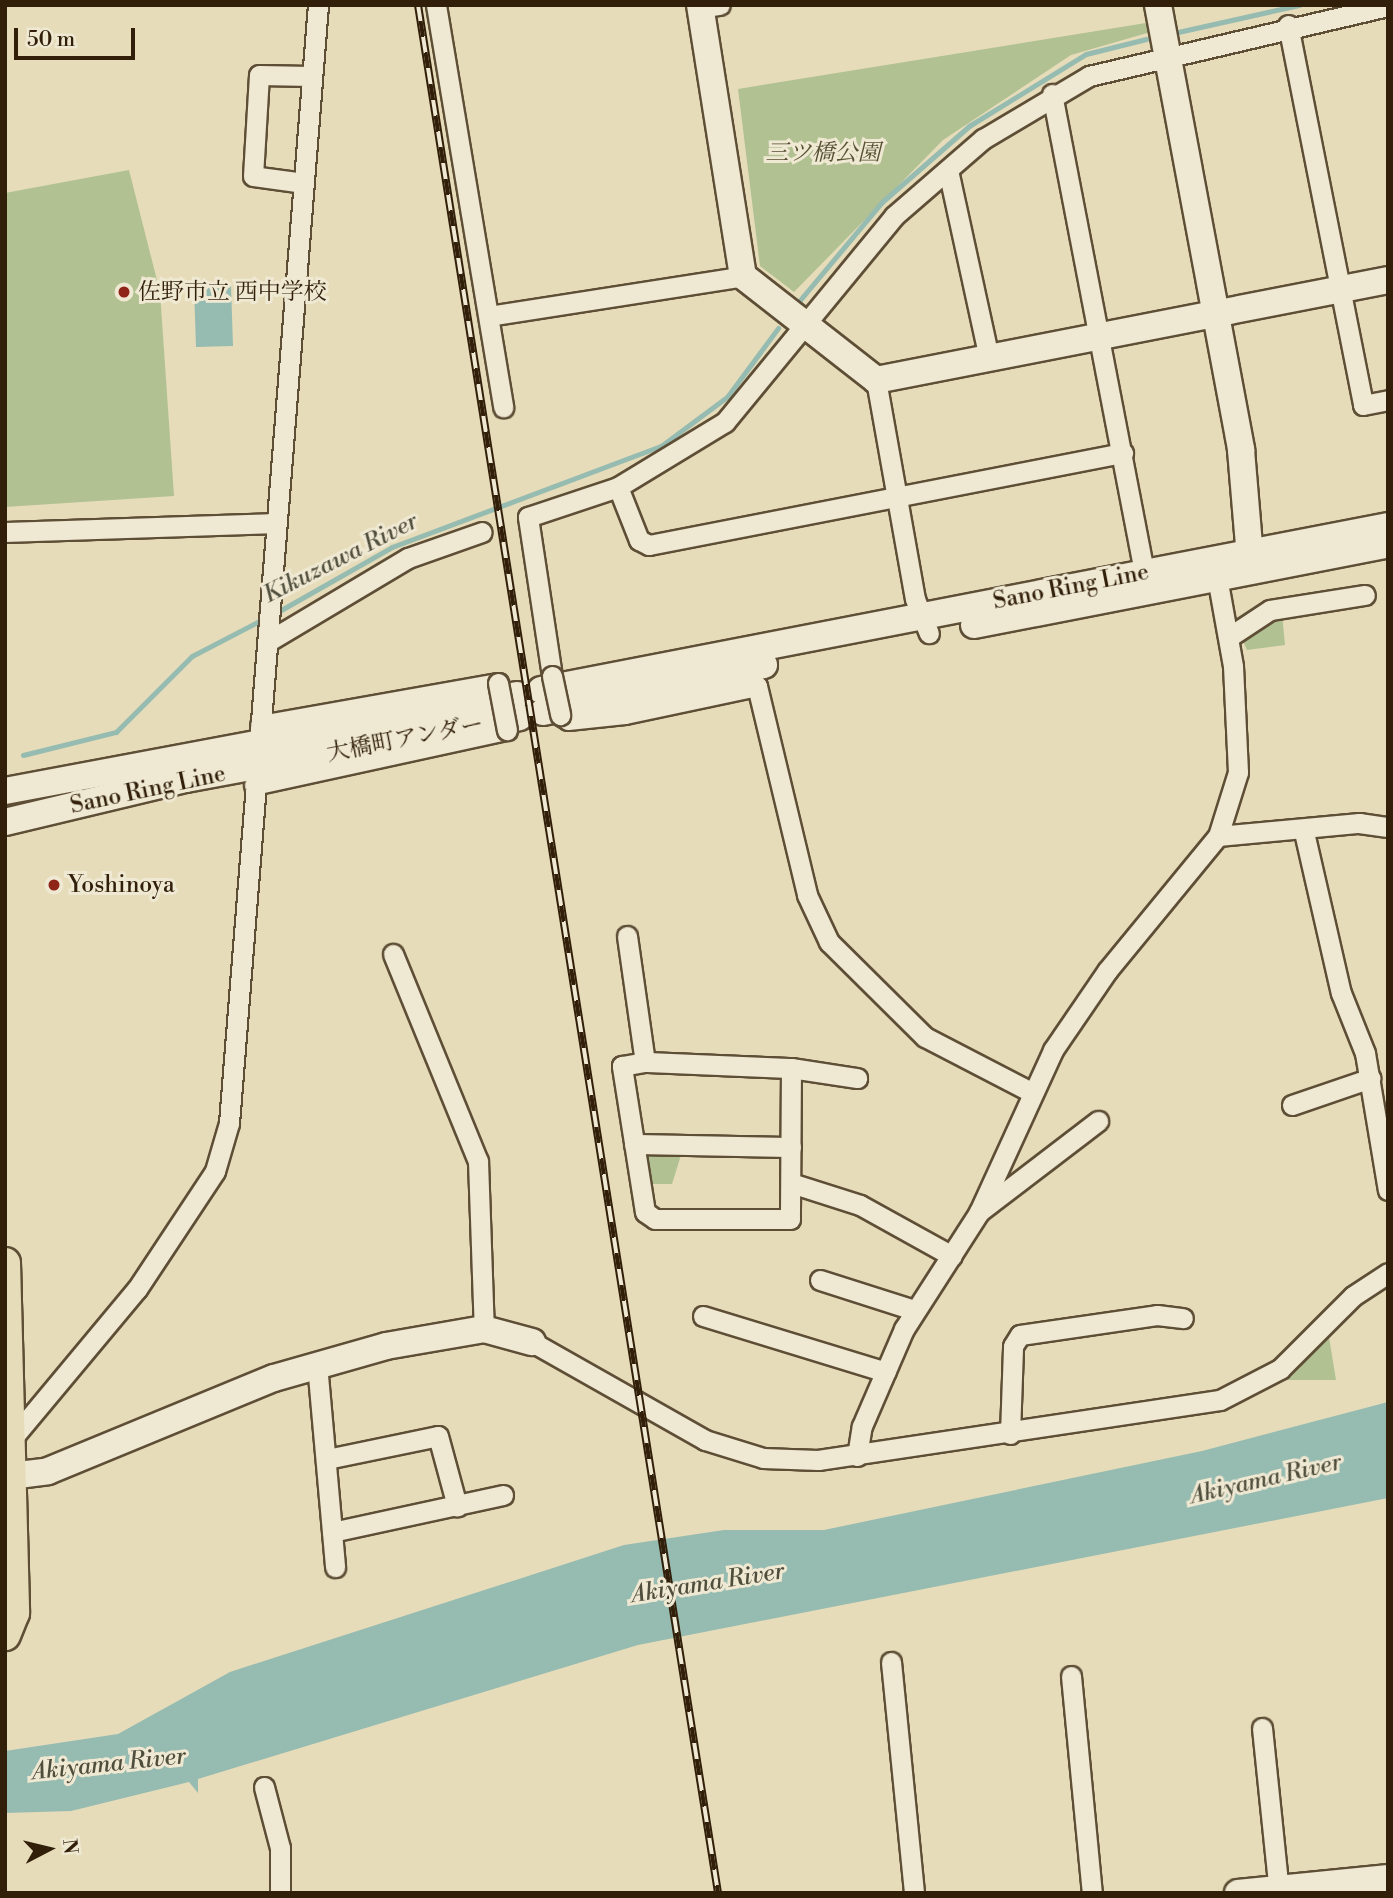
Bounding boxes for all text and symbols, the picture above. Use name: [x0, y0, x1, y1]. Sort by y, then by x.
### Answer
scale bar: [18, 14, 138, 58]
text: 50 m: [27, 27, 75, 53]
park label: 三ツ橋公園: [766, 139, 880, 167]
place label: 佐野市立 西中学校: [138, 278, 327, 306]
marker: 佐野市立 西中学校: [116, 284, 132, 300]
water label: Kikuzawa River: [259, 508, 423, 610]
street label: Sano Ring Line: [991, 558, 1151, 616]
street label: 大橋町アンダー: [323, 710, 487, 768]
street label: Sano Ring Line: [68, 760, 228, 820]
place label: Yoshinoya: [68, 871, 175, 899]
marker: Yoshinoya: [46, 877, 62, 893]
water label: Akiyama River: [1187, 1449, 1345, 1511]
water label: Akiyama River: [629, 1558, 787, 1610]
water label: Akiyama River: [31, 1743, 187, 1787]
north arrow: [14, 1814, 84, 1884]
text: N: [57, 1838, 83, 1855]

